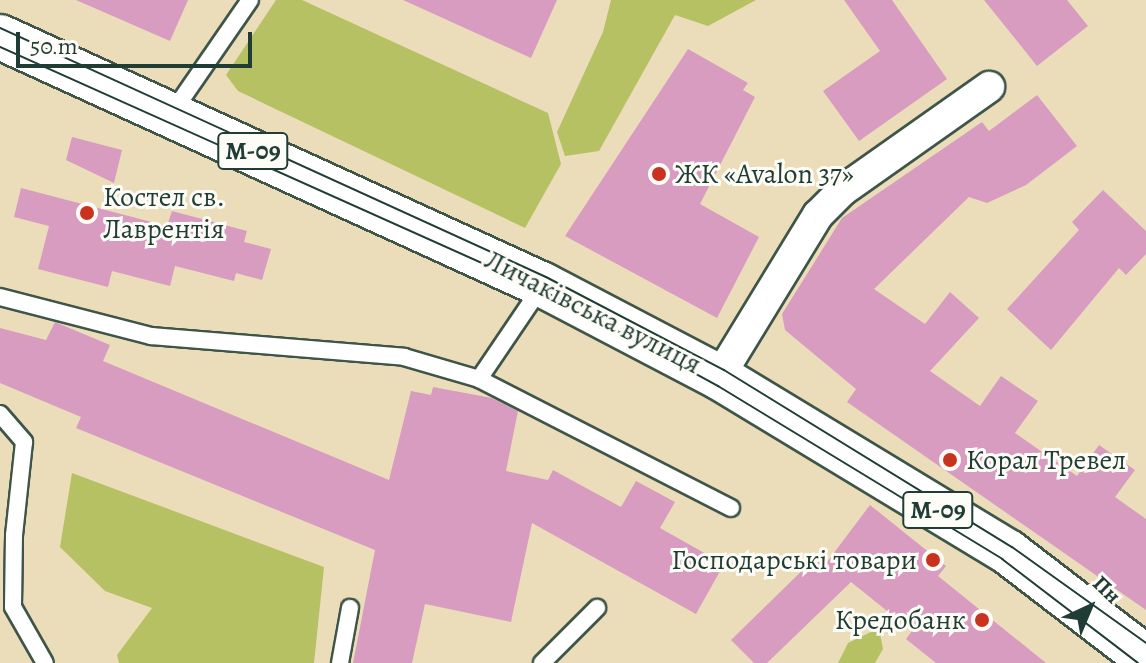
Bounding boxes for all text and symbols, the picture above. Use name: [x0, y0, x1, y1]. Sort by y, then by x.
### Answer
scale bar: [20, 16, 256, 66]
text: 50 m: [30, 30, 78, 62]
road number: М-09: [217, 129, 289, 173]
place label: ЖК «Avalon 37»: [675, 157, 854, 191]
marker: ЖК «Avalon 37»: [650, 165, 668, 183]
place label: Костел св. Лаврентія: [103, 180, 225, 246]
marker: Костел св. Лаврентія: [78, 204, 96, 222]
street label: Личаківська вулиця: [479, 243, 707, 381]
place label: Корал Тревел: [966, 443, 1126, 477]
marker: Корал Тревел: [941, 451, 959, 469]
road number: М-09: [902, 488, 974, 532]
place label: Господарські товари: [671, 543, 917, 577]
marker: Господарські товари: [924, 551, 942, 569]
north arrow: [1050, 567, 1130, 647]
text: Пн: [1086, 569, 1127, 611]
place label: Кредобанк: [835, 603, 966, 637]
marker: Кредобанк: [973, 611, 991, 629]

